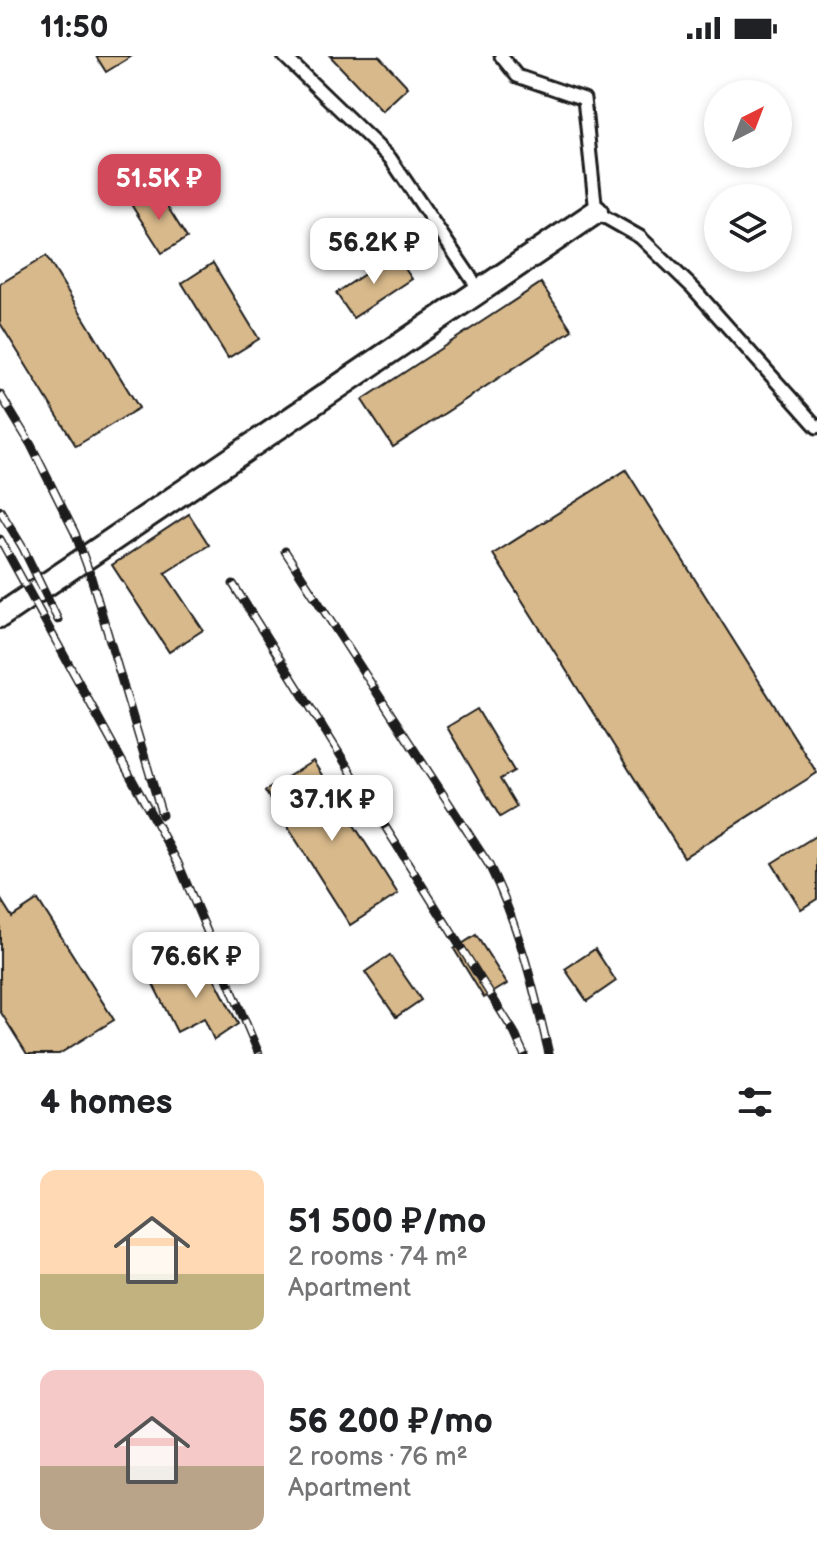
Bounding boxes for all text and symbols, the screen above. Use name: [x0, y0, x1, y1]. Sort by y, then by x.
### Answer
text: 11:50: [40, 10, 108, 46]
north arrow: [704, 80, 792, 168]
map controls: [704, 80, 792, 272]
pin: 51.5K ₽: [85, 154, 233, 222]
text: 51.5K ₽: [116, 164, 202, 195]
button: layers: [704, 184, 792, 272]
pin: 56.2K ₽: [300, 218, 448, 286]
text: 56.2K ₽: [328, 228, 420, 259]
pin: 37.1K ₽: [258, 775, 406, 843]
text: 37.1K ₽: [289, 785, 375, 816]
pin: 76.6K ₽: [122, 932, 270, 1000]
text: 76.6K ₽: [150, 942, 242, 973]
icon: filters: [733, 1080, 777, 1124]
text: 4 homes: [40, 1082, 172, 1123]
text: 51 500 ₽/mo: [288, 1201, 486, 1242]
icon: home: [104, 1202, 200, 1298]
text: 2 rooms · 74 m²: [288, 1242, 468, 1273]
text: Apartment: [288, 1273, 411, 1304]
text: 56 200 ₽/mo: [288, 1401, 493, 1442]
icon: home: [104, 1402, 200, 1498]
text: 2 rooms · 76 m²: [288, 1442, 468, 1473]
text: Apartment: [288, 1473, 411, 1504]

